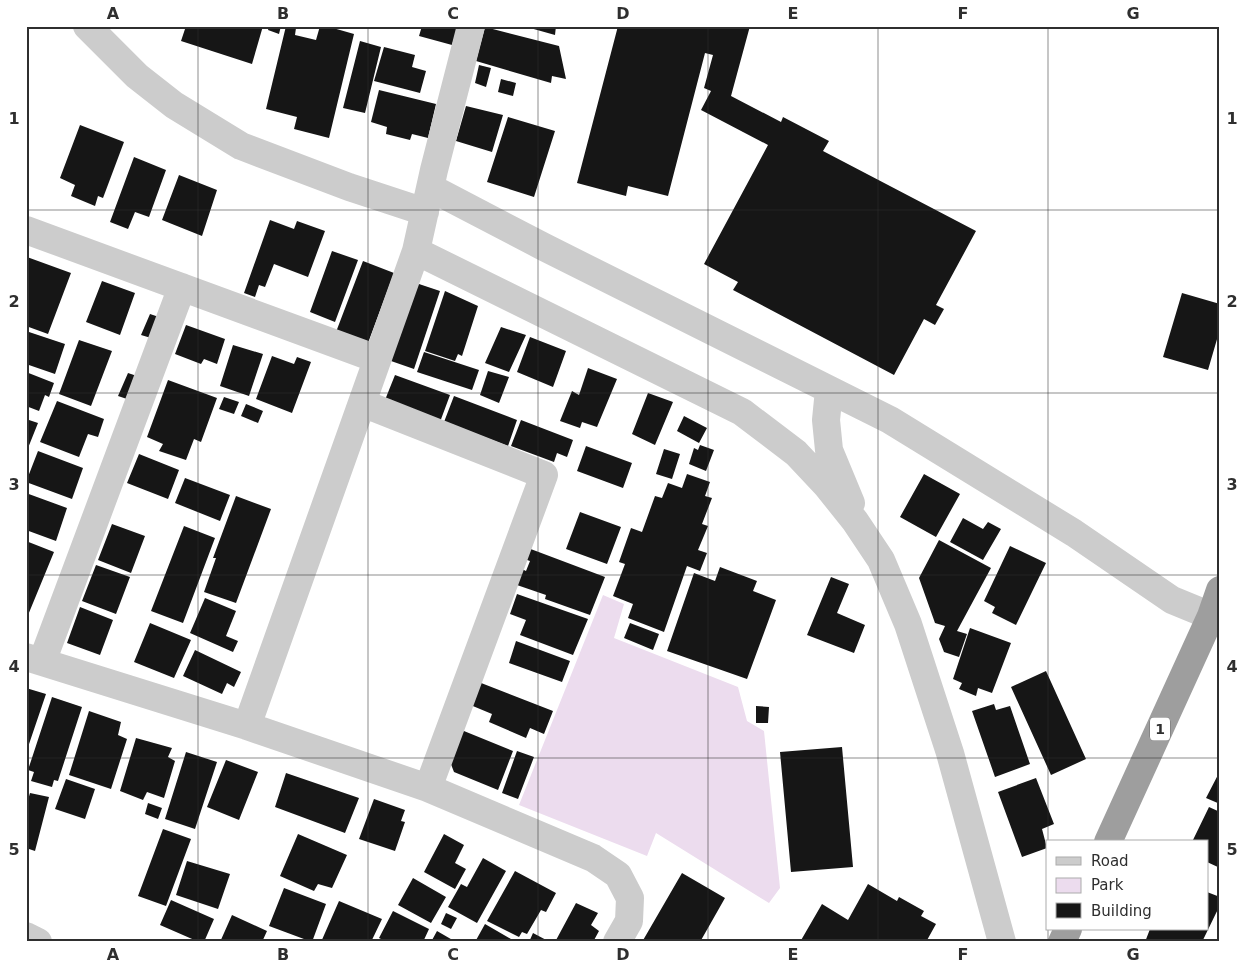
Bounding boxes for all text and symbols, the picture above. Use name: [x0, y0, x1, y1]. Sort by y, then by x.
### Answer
text: A: [107, 4, 120, 23]
text: B: [277, 4, 289, 23]
text: C: [447, 4, 459, 23]
text: D: [616, 4, 630, 23]
text: E: [788, 4, 798, 23]
text: F: [958, 4, 968, 23]
text: G: [1126, 4, 1140, 23]
text: 1: [8, 109, 20, 128]
text: 1: [1226, 109, 1238, 128]
text: 2: [8, 292, 20, 311]
text: 2: [1226, 292, 1238, 311]
text: 3: [8, 475, 20, 494]
text: 3: [1226, 475, 1238, 494]
text: 4: [8, 657, 20, 676]
text: 4: [1226, 657, 1238, 676]
road number: 1: [1150, 718, 1170, 741]
text: 5: [8, 840, 20, 859]
legend: [1046, 840, 1208, 930]
text: 5: [1226, 840, 1238, 859]
text: Road: [1091, 852, 1129, 870]
text: Park: [1091, 876, 1124, 894]
text: Building: [1091, 902, 1152, 920]
text: A: [107, 945, 120, 964]
text: B: [277, 945, 289, 964]
text: C: [447, 945, 459, 964]
text: D: [616, 945, 630, 964]
text: E: [788, 945, 798, 964]
text: F: [958, 945, 968, 964]
text: G: [1126, 945, 1140, 964]

